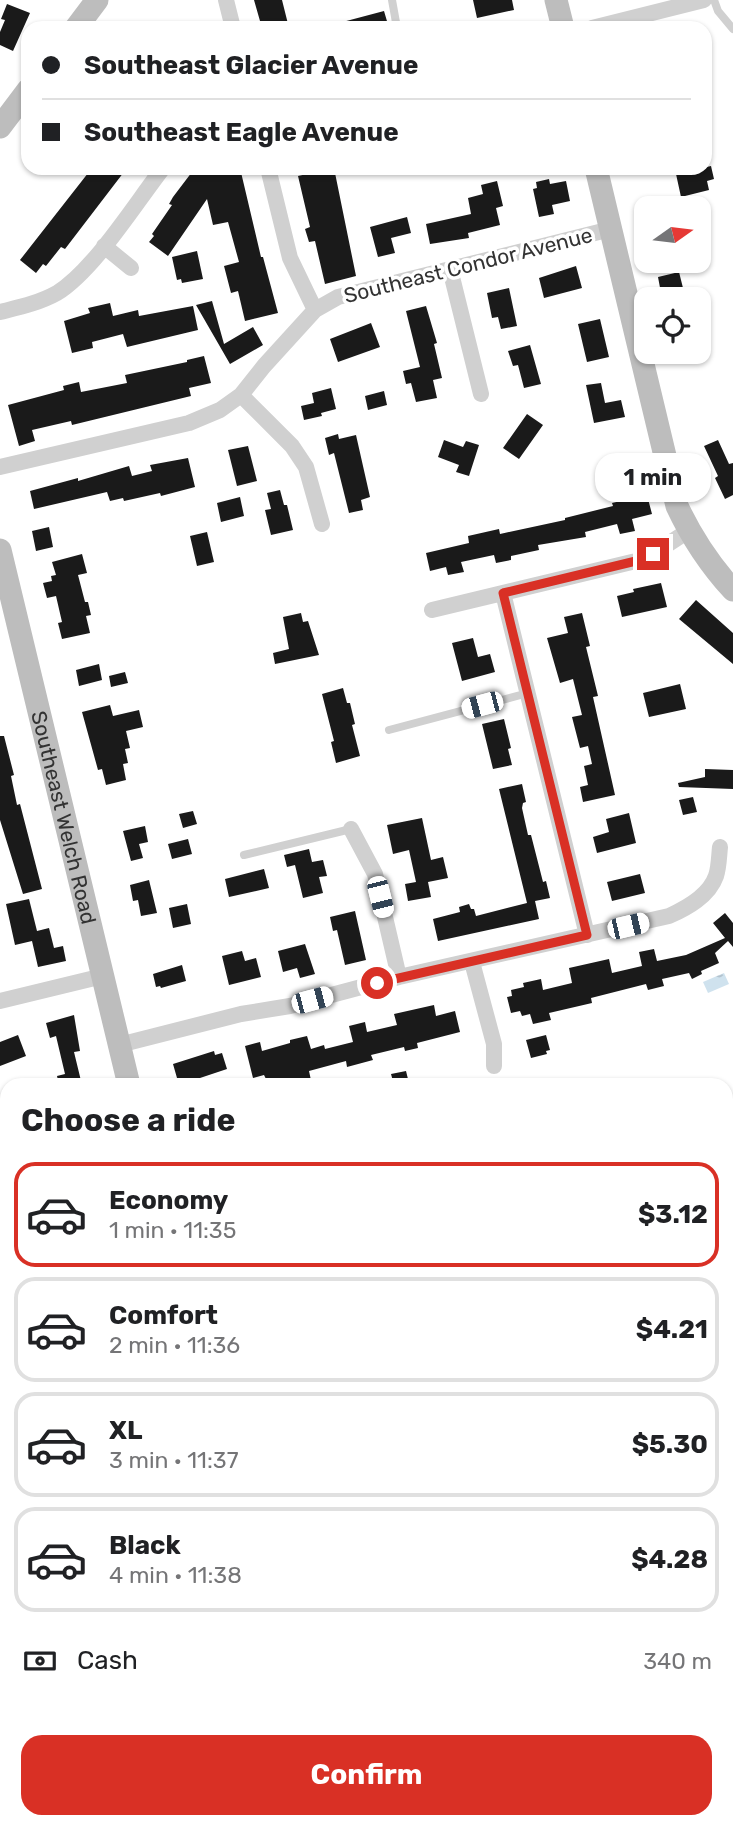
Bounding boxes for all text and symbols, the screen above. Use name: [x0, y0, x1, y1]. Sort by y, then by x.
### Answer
text: Southeast Glacier Avenue: [84, 50, 418, 81]
text: Southeast Eagle Avenue: [84, 117, 399, 148]
north arrow: [634, 196, 710, 273]
map controls: [634, 196, 711, 364]
street label: Southeast Condor Avenue: [341, 222, 595, 308]
button: locate: [634, 287, 711, 364]
callout: 1 min: [595, 452, 711, 502]
text: 1 min: [624, 463, 682, 491]
route end: [637, 538, 669, 570]
car: [459, 689, 506, 721]
street label: Southeast Welch Road: [27, 708, 102, 926]
car: [365, 874, 396, 920]
car: [606, 911, 651, 941]
route start: [361, 967, 393, 999]
car: [289, 984, 336, 1016]
text: Choose a ride: [21, 1101, 235, 1139]
icon: car: [25, 1183, 88, 1246]
text: Economy: [109, 1185, 228, 1216]
text: $3.12: [638, 1199, 708, 1230]
text: 1 min · 11:35: [109, 1216, 236, 1244]
icon: car: [25, 1298, 88, 1361]
text: Comfort: [109, 1300, 218, 1331]
text: $4.21: [636, 1314, 708, 1345]
text: 2 min · 11:36: [109, 1331, 240, 1359]
icon: car: [25, 1413, 88, 1476]
text: XL: [109, 1415, 142, 1446]
text: $5.30: [632, 1429, 708, 1460]
text: 3 min · 11:37: [109, 1446, 238, 1474]
icon: car: [25, 1528, 88, 1591]
text: Black: [109, 1530, 181, 1561]
text: $4.28: [631, 1544, 708, 1575]
text: 4 min · 11:38: [109, 1561, 242, 1589]
icon: cash: [21, 1642, 59, 1680]
text: Cash: [77, 1645, 138, 1676]
text: 340 m: [643, 1647, 712, 1675]
button: Confirm: [21, 1735, 712, 1815]

